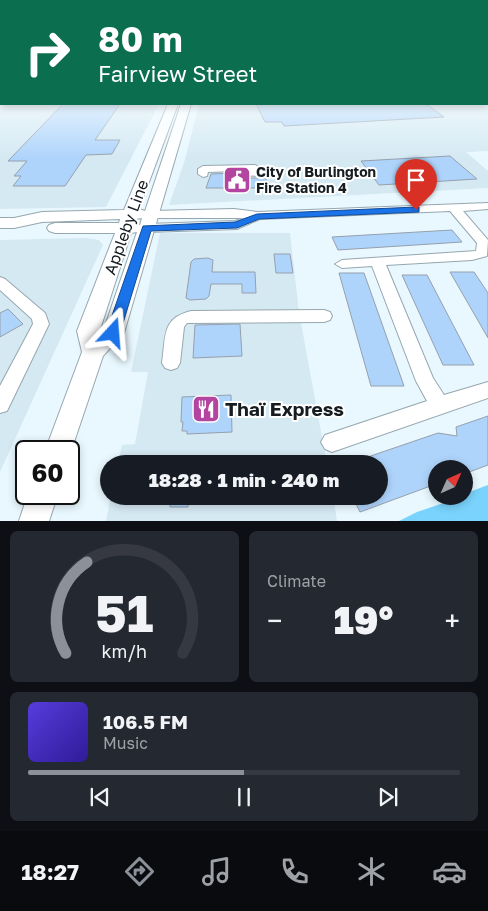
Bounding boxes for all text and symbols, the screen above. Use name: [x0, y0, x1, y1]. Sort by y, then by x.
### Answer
text: 80 m: [98, 18, 183, 60]
icon: right: [15, 20, 80, 85]
text: Fairview Street: [98, 60, 257, 87]
pin: [395, 159, 437, 210]
place label: City of Burlington Fire Station 4: [256, 163, 376, 196]
public building icon: City of Burlington Fire Station 4: [222, 165, 252, 195]
icon: arrive: [402, 166, 430, 194]
street label: Appleby Line: [100, 177, 152, 277]
position arrow: [86, 306, 138, 358]
restaurant icon: Thaï Express: [191, 394, 221, 424]
place label: Thaï Express: [225, 397, 344, 420]
speed limit sign: 60: [15, 440, 80, 505]
north arrow: [428, 460, 472, 505]
map controls: [428, 460, 473, 505]
text: 18:28 · 1 min · 240 m: [149, 468, 339, 491]
text: Climate: [267, 571, 326, 591]
text: 51: [95, 581, 154, 643]
text: 19°: [334, 597, 393, 642]
text: −: [267, 604, 282, 637]
text: +: [445, 604, 460, 637]
text: km/h: [102, 640, 147, 662]
text: 106.5 FM: [103, 710, 188, 733]
text: Music: [103, 733, 148, 753]
icon: previous: [86, 783, 114, 811]
icon: pause: [230, 783, 258, 811]
icon: next: [374, 783, 402, 811]
icon: directions: [122, 854, 157, 889]
icon: music: [199, 854, 234, 889]
icon: phone: [277, 854, 312, 889]
icon: climate: [354, 854, 389, 889]
icon: car: [432, 854, 467, 889]
text: 18:27: [21, 858, 79, 885]

